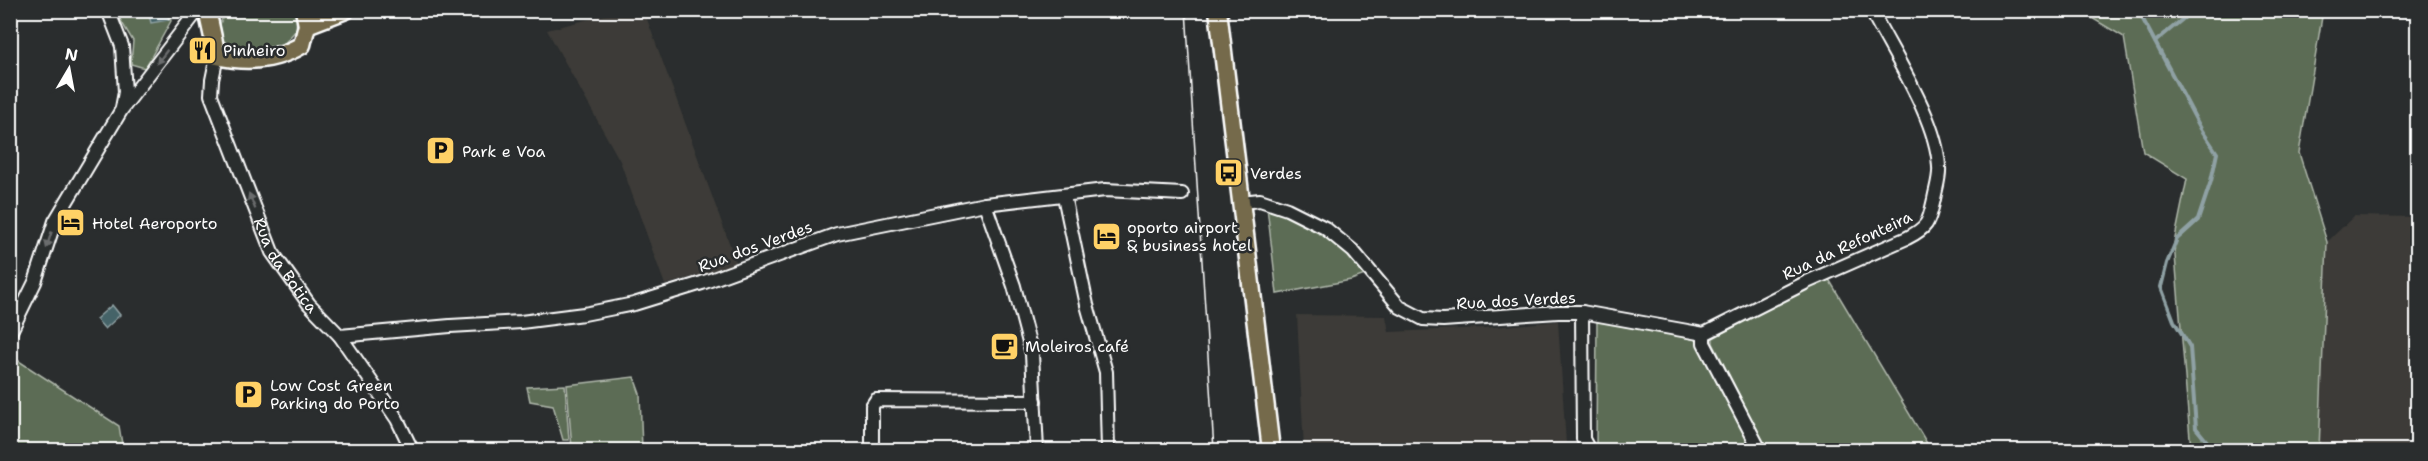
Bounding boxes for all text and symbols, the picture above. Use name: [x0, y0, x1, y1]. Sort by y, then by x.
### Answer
restaurant icon: Pinheiro: [186, 34, 218, 66]
north arrow: [39, 39, 99, 99]
place label: Pinheiro: [223, 40, 286, 61]
text: N: [63, 43, 80, 66]
one-way arrow: [156, 49, 169, 65]
parking icon: Park e Voa: [425, 135, 457, 167]
place label: Park e Voa: [462, 141, 546, 162]
bus stop icon: Verdes: [1213, 157, 1245, 189]
place label: Verdes: [1250, 163, 1302, 184]
one-way arrow: [247, 192, 256, 210]
street label: Rua da Refonteira: [1779, 206, 1916, 285]
hotel icon: Hotel Aeroporto: [55, 207, 87, 239]
place label: Hotel Aeroporto: [92, 213, 217, 234]
street label: Rua da Botica: [249, 215, 322, 318]
street label: Rua dos Verdes: [695, 216, 815, 277]
place label: oporto airport & business hotel: [1127, 217, 1252, 256]
hotel icon: oporto airport & business hotel: [1090, 220, 1122, 252]
one-way arrow: [43, 231, 53, 249]
street label: Rua dos Verdes: [1456, 287, 1577, 314]
cafe icon: Moleiros café: [988, 330, 1020, 362]
place label: Moleiros café: [1025, 336, 1129, 357]
place label: Low Cost Green Parking do Porto: [270, 375, 400, 414]
parking icon: Low Cost Green Parking do Porto: [233, 378, 265, 410]

